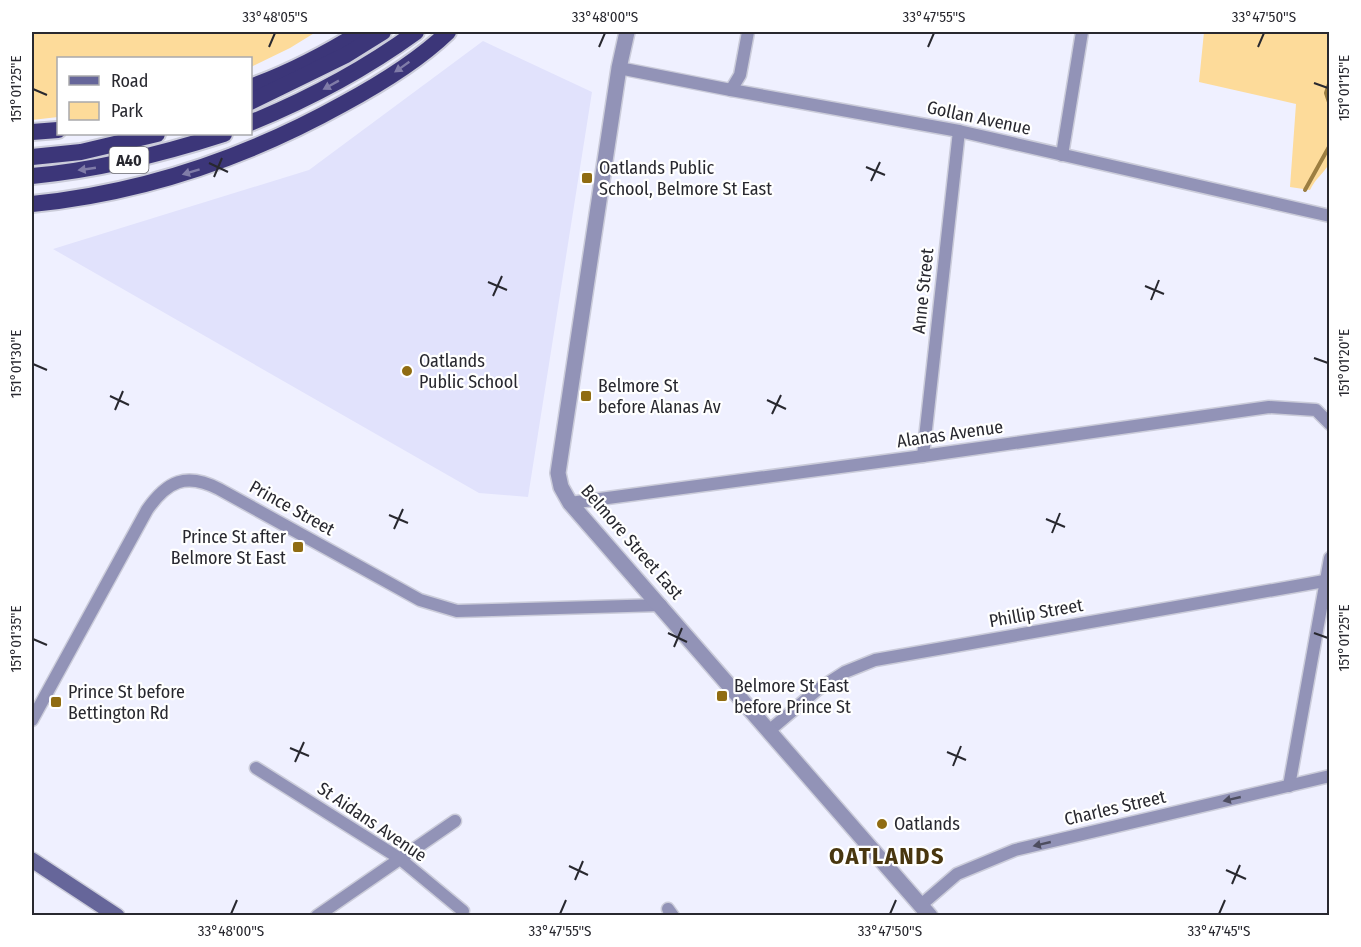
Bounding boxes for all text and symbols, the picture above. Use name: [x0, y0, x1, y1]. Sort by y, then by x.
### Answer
text: 33°48'05"S: [242, 8, 308, 26]
text: 33°48'00"S: [572, 8, 638, 26]
text: 33°47'55"S: [902, 8, 966, 26]
text: 33°47'50"S: [1232, 8, 1296, 26]
text: 151°01'15"E: [1335, 55, 1353, 121]
text: 151°01'25"E: [7, 56, 25, 122]
legend: [57, 57, 252, 135]
one-way arrow: [395, 61, 410, 73]
text: Road: [111, 70, 148, 92]
one-way arrow: [322, 80, 339, 90]
street label: Gollan Avenue: [925, 96, 1033, 140]
text: Park: [111, 100, 144, 122]
road number: A40: [110, 147, 148, 173]
place label: Oatlands Public School, Belmore St East: [599, 157, 772, 200]
one-way arrow: [77, 165, 96, 174]
one-way arrow: [182, 168, 200, 177]
marker: Oatlands Public School, Belmore St East: [580, 171, 594, 185]
street label: Anne Street: [908, 247, 938, 335]
text: 151°01'20"E: [1335, 329, 1353, 397]
text: 151°01'30"E: [7, 330, 25, 398]
place label: Oatlands Public School: [419, 350, 518, 393]
marker: Oatlands Public School: [400, 364, 414, 378]
place label: Belmore St before Alanas Av: [598, 375, 721, 418]
marker: Belmore St before Alanas Av: [579, 389, 593, 403]
street label: Alanas Avenue: [895, 416, 1005, 452]
street label: Prince Street: [246, 476, 339, 540]
street label: Belmore Street East: [576, 480, 688, 604]
place label: Prince St after Belmore St East: [171, 526, 287, 569]
marker: Prince St after Belmore St East: [291, 540, 305, 554]
street label: Phillip Street: [987, 594, 1085, 632]
text: 151°01'35"E: [7, 605, 25, 673]
text: 151°01'25"E: [1335, 605, 1353, 671]
place label: Belmore St East before Prince St: [734, 675, 851, 718]
place label: Prince St before Bettington Rd: [68, 681, 185, 724]
marker: Belmore St East before Prince St: [715, 689, 729, 703]
marker: Prince St before Bettington Rd: [49, 695, 63, 709]
street label: St Aidans Avenue: [313, 777, 431, 867]
street label: Charles Street: [1062, 786, 1168, 830]
one-way arrow: [1223, 795, 1241, 805]
place label: Oatlands: [894, 813, 960, 835]
marker: Oatlands: [875, 817, 889, 831]
one-way arrow: [1032, 840, 1051, 849]
district label: OATLANDS: [829, 842, 945, 870]
text: 33°48'00"S: [198, 922, 264, 940]
text: 33°47'55"S: [528, 922, 592, 940]
text: 33°47'50"S: [858, 922, 922, 940]
text: 33°47'45"S: [1188, 922, 1250, 940]

